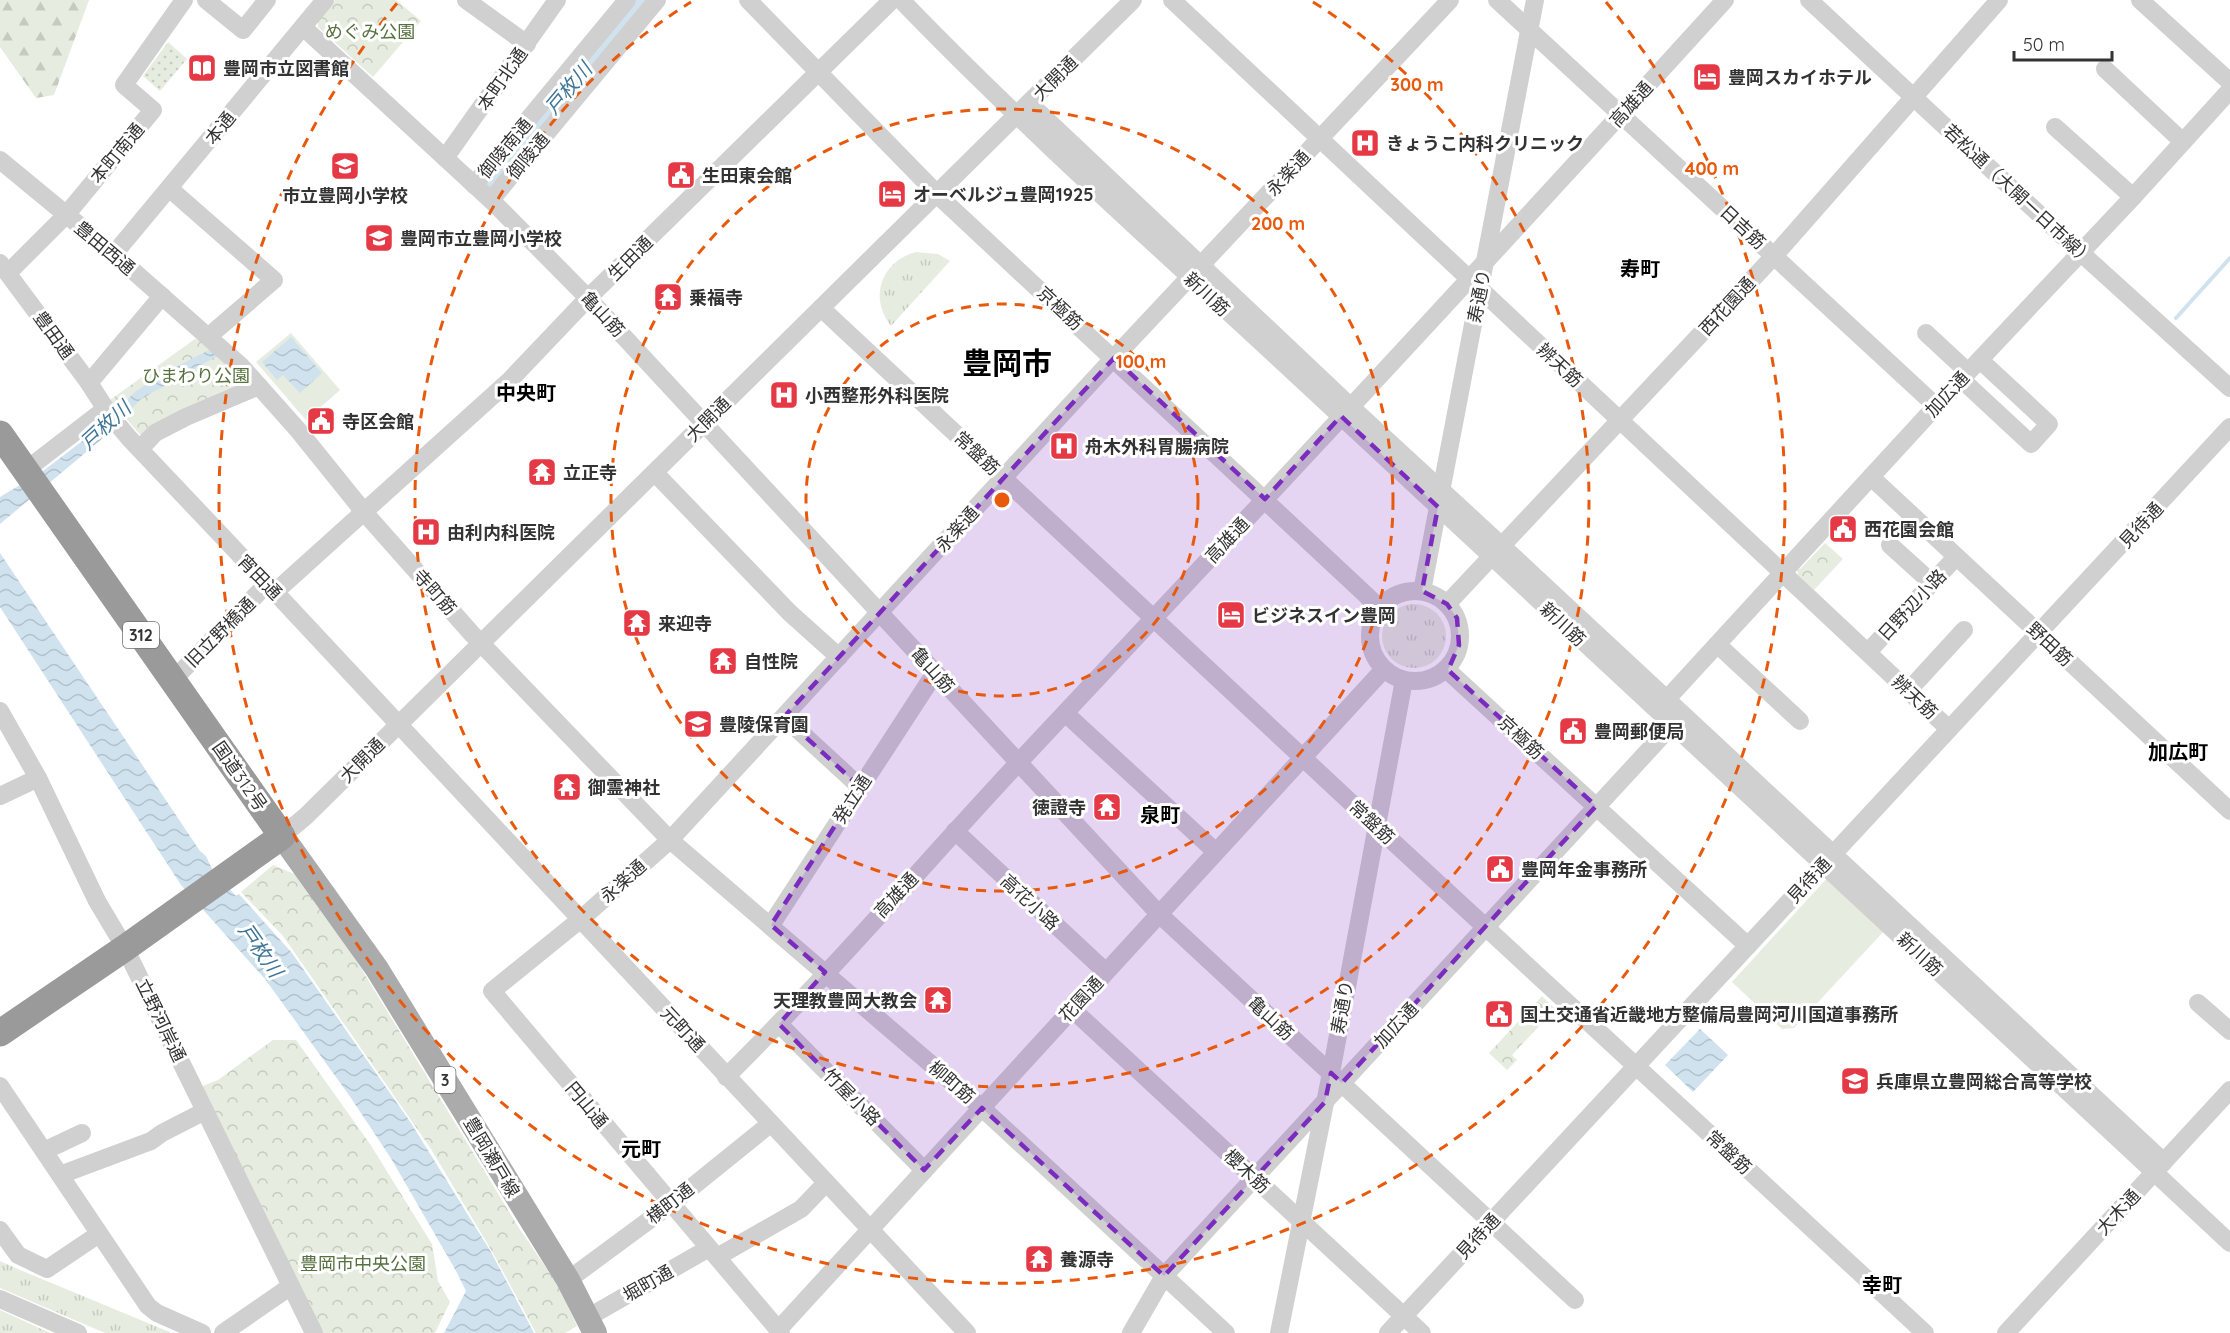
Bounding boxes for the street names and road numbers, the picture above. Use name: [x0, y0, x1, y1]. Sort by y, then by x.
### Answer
street label: 本町北通: [472, 43, 532, 115]
street label: 大開通: [1028, 51, 1082, 105]
street label: 高雄通: [1604, 76, 1658, 132]
street label: 本通: [200, 107, 240, 149]
street label: 御陵南通: [473, 113, 537, 183]
street label: 本町南通: [85, 118, 149, 188]
street label: 若松通（大開一日市線）: [1939, 119, 2099, 271]
street label: 御陵通: [502, 128, 554, 184]
street label: 永楽通: [1261, 145, 1315, 201]
street label: 日吉筋: [1715, 200, 1771, 254]
street label: 豊田西通: [70, 216, 140, 280]
street label: 生田通: [603, 231, 657, 285]
street label: 新川筋: [1179, 267, 1235, 321]
street label: 寿通り: [1463, 267, 1495, 325]
street label: 西花園通: [1694, 272, 1760, 340]
street label: 京極筋: [1032, 281, 1088, 335]
street label: 亀山筋: [576, 286, 630, 342]
street label: 豊田通: [29, 306, 79, 364]
street label: 辨天筋: [1532, 338, 1588, 392]
street label: 加広通: [1920, 366, 1974, 422]
street label: 大開通: [681, 392, 735, 446]
street label: 常盤筋: [949, 426, 1005, 480]
street label: 見待通: [2114, 497, 2168, 553]
street label: 永楽通: [930, 501, 984, 557]
street label: 高雄通: [1200, 512, 1254, 568]
street label: 宵田通: [233, 550, 287, 604]
street label: 寺町筋: [408, 564, 462, 620]
street label: 日野辺小路: [1873, 564, 1951, 646]
street label: 旧立野橋通: [180, 592, 260, 672]
street label: 新川筋: [1535, 597, 1591, 651]
street label: 野田筋: [2022, 617, 2078, 671]
road number: 312: [123, 622, 159, 648]
street label: 亀山筋: [906, 642, 960, 698]
street label: 辨天筋: [1887, 670, 1943, 724]
street label: 京極筋: [1493, 710, 1549, 764]
street label: 大開通: [335, 733, 389, 787]
street label: 国道312号: [208, 737, 272, 815]
street label: 発立通: [828, 770, 876, 828]
street label: 常盤筋: [1344, 795, 1400, 849]
street label: 見待通: [1782, 852, 1836, 908]
street label: 永楽通: [595, 854, 651, 908]
street label: 高雄通: [869, 867, 923, 923]
street label: 高花小路: [996, 869, 1064, 935]
street label: 新川筋: [1892, 927, 1948, 981]
street label: 花園通: [1054, 971, 1108, 1027]
street label: 立野河岸通: [131, 975, 191, 1065]
street label: 寿通り: [1326, 978, 1358, 1036]
street label: 亀山筋: [1243, 991, 1299, 1045]
street label: 加広通: [1369, 997, 1423, 1053]
street label: 元町通: [656, 1001, 710, 1057]
street label: 柳町筋: [924, 1056, 980, 1108]
street label: 竹屋小路: [818, 1063, 886, 1131]
road number: 3: [434, 1067, 456, 1093]
street label: 円山通: [561, 1077, 613, 1133]
street label: 豊岡瀬戸線: [459, 1113, 525, 1201]
street label: 常盤筋: [1701, 1125, 1757, 1179]
street label: 櫻木筋: [1219, 1144, 1275, 1198]
street label: 横町通: [642, 1177, 698, 1229]
street label: 大木通: [2091, 1184, 2145, 1240]
street label: 見待通: [1451, 1208, 1505, 1264]
street label: 堀町通: [619, 1260, 677, 1306]

